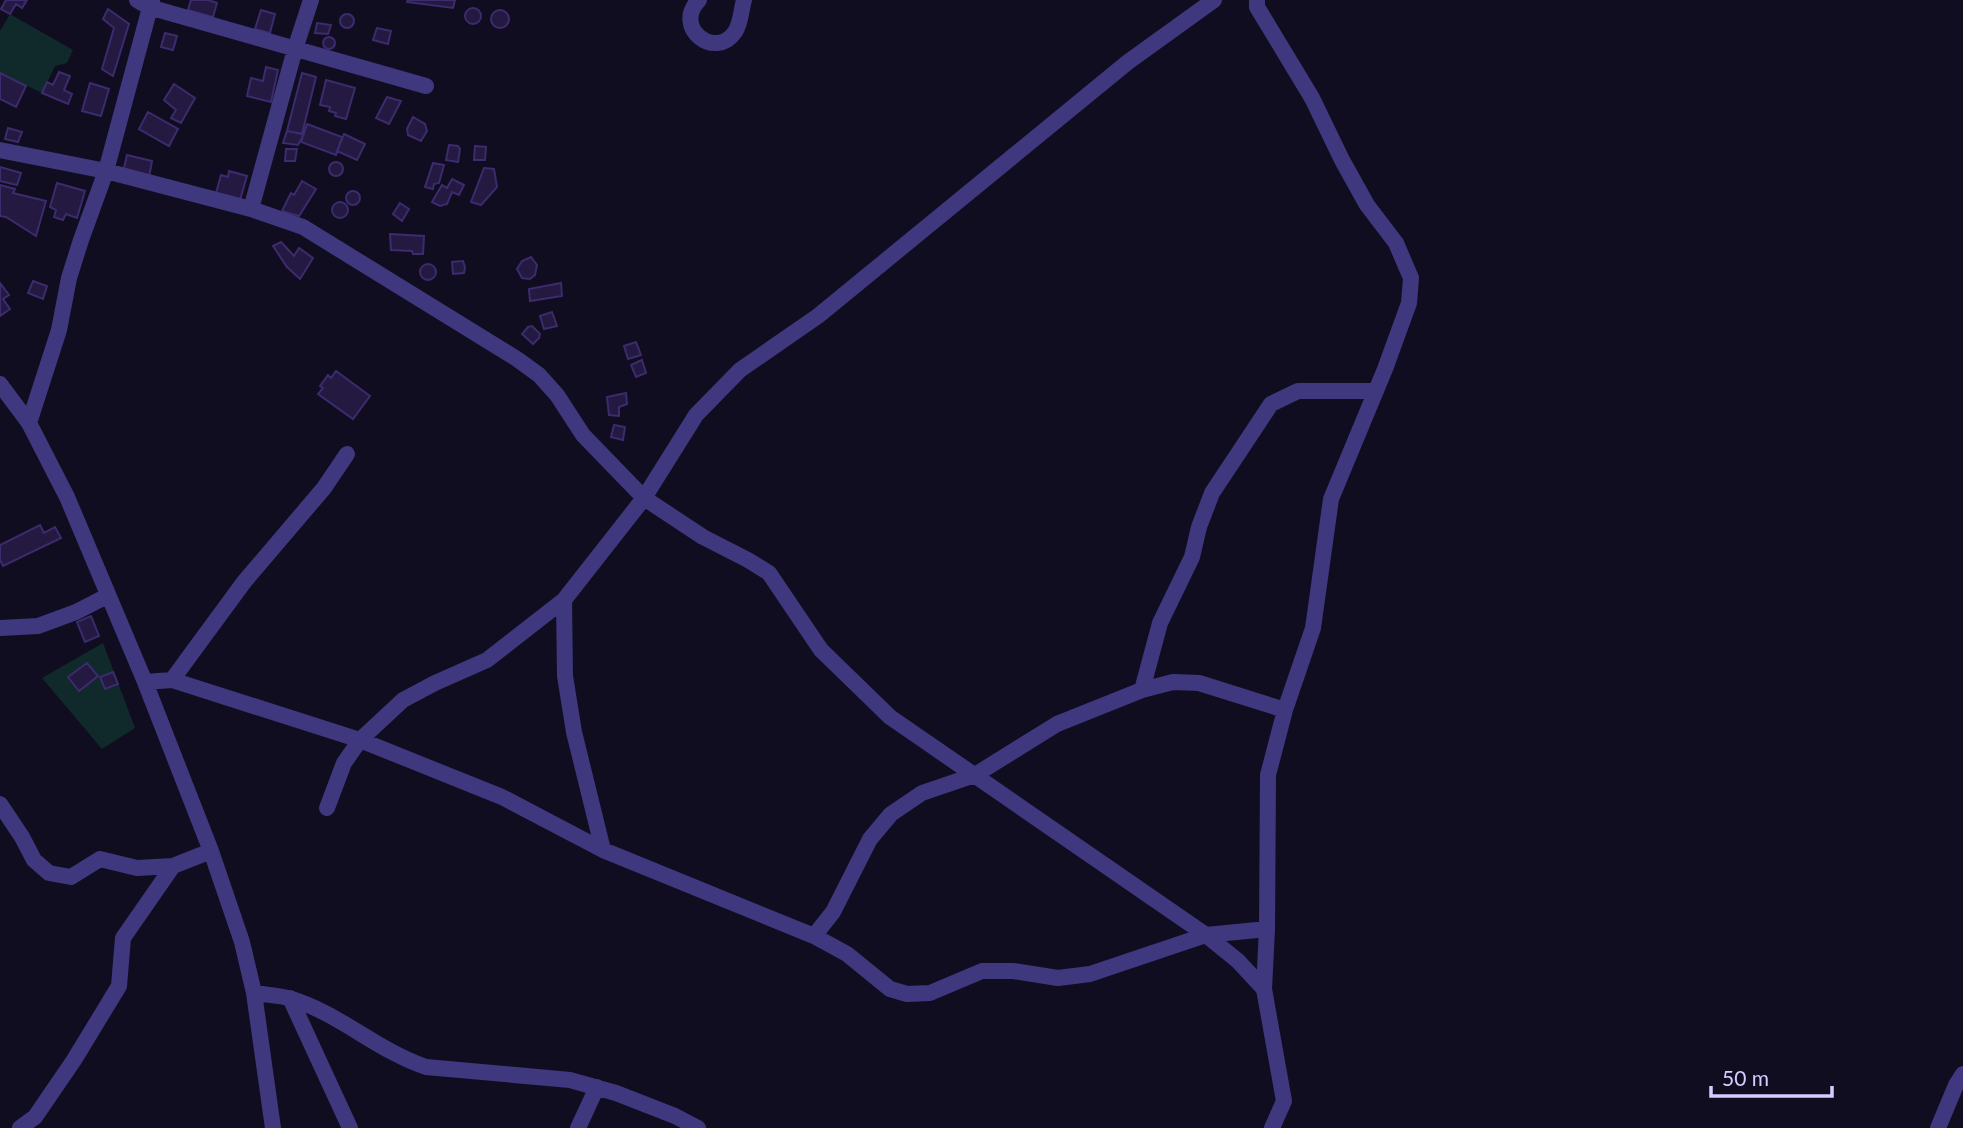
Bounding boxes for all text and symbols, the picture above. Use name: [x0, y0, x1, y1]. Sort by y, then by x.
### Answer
scale bar: [1711, 1054, 1832, 1098]
text: 50 m: [1722, 1065, 1769, 1090]

